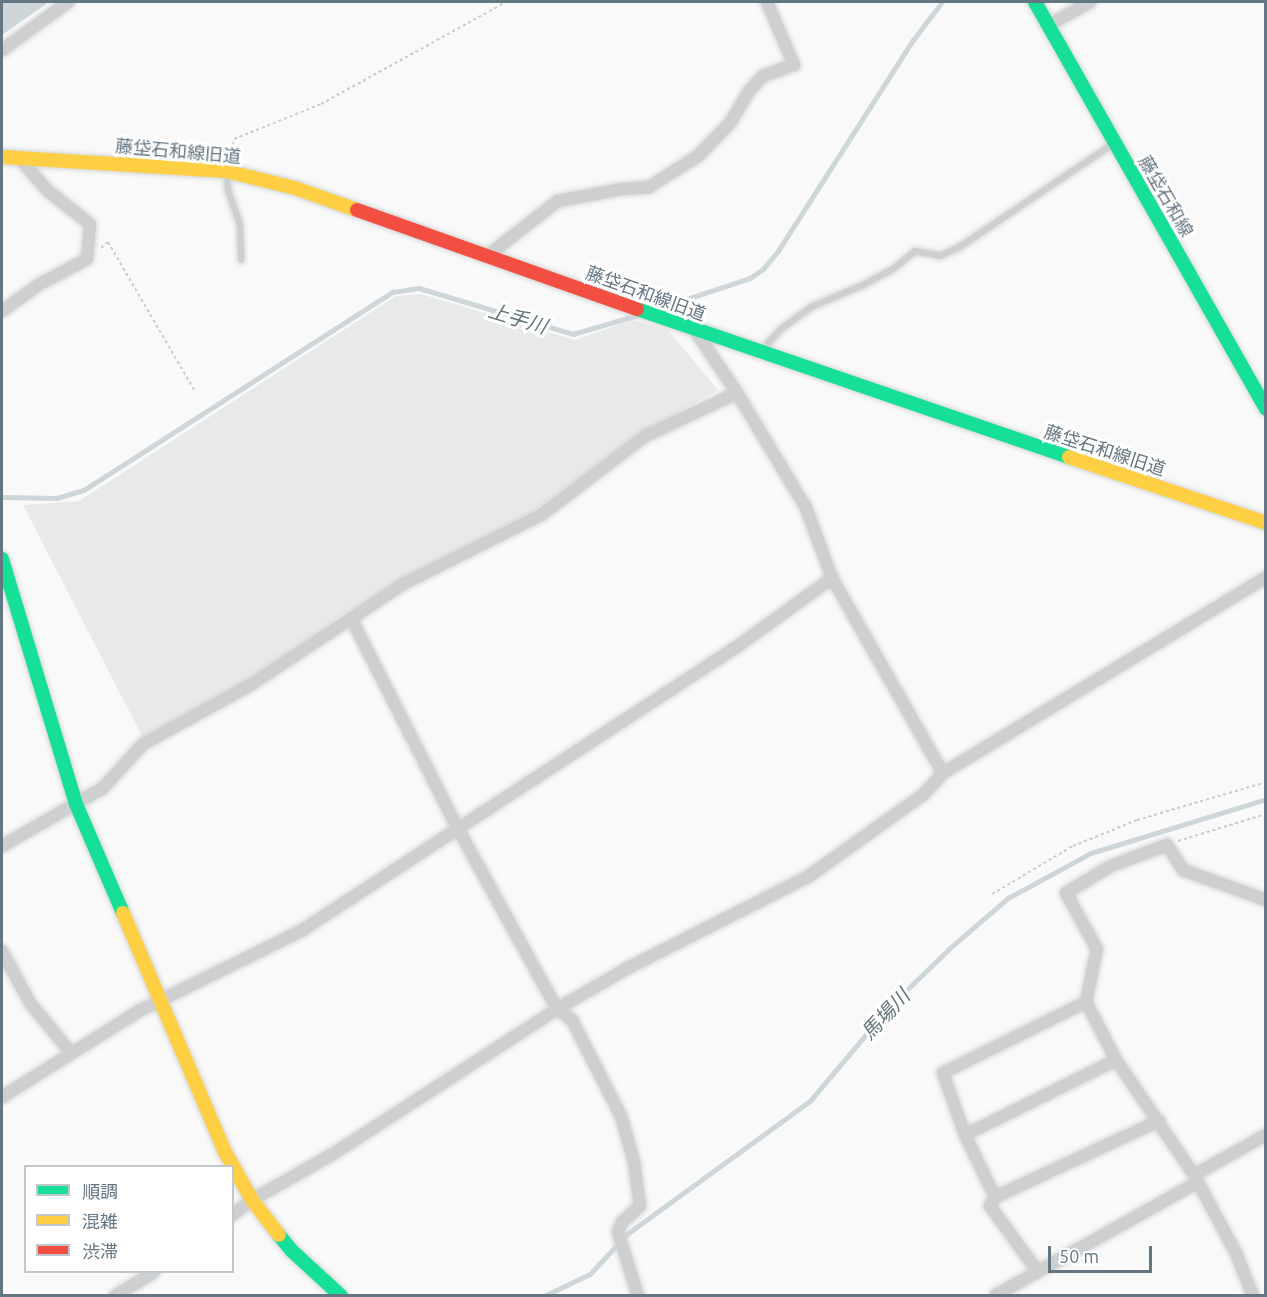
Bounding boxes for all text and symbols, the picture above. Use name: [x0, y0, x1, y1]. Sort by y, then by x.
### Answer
street label: 藤垈石和線旧道: [114, 135, 242, 167]
street label: 藤垈石和線: [1134, 152, 1198, 240]
street label: 藤垈石和線旧道: [583, 261, 709, 325]
water label: 上手川: [486, 298, 550, 338]
street label: 藤垈石和線旧道: [1042, 420, 1168, 480]
water label: 馬場川: [856, 984, 914, 1044]
legend: [24, 1165, 234, 1273]
text: 順調: [82, 1181, 118, 1201]
text: 混雑: [82, 1211, 118, 1231]
scale bar: [1051, 1234, 1154, 1272]
text: 渋滞: [82, 1241, 118, 1261]
text: 50 m: [1059, 1246, 1099, 1266]

